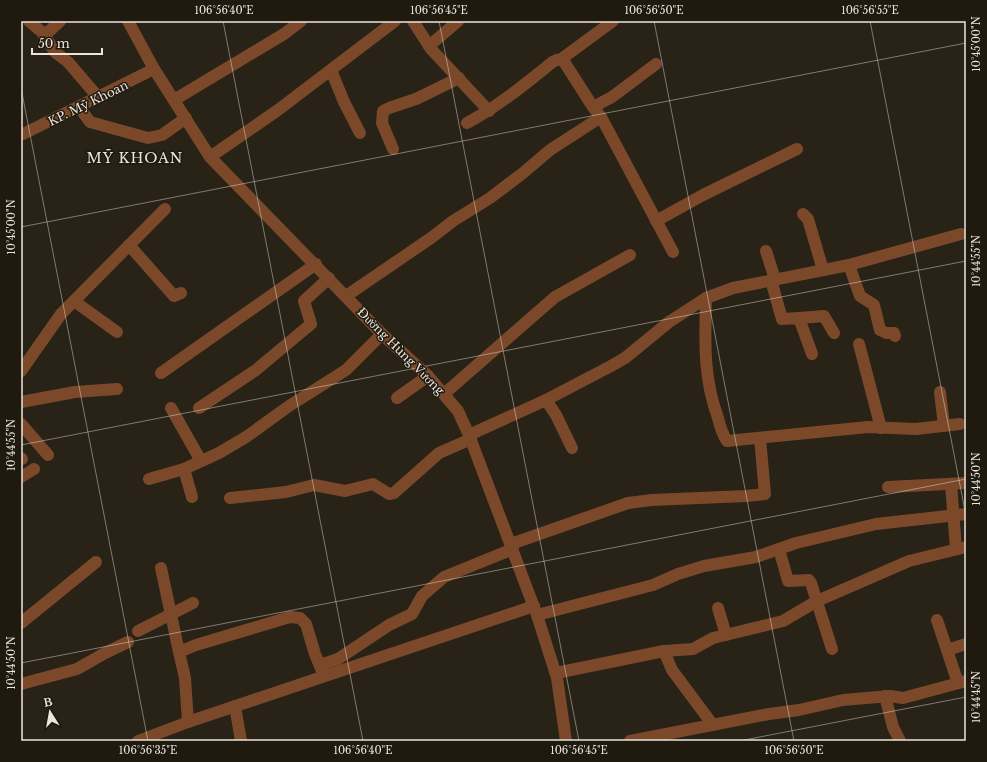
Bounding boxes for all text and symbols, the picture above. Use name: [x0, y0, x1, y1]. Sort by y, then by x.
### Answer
text: 106°56'40"E: [194, 4, 254, 17]
text: 106°56'45"E: [410, 4, 468, 17]
text: 106°56'50"E: [624, 4, 684, 17]
text: 106°56'55"E: [841, 4, 899, 17]
text: 10°45'00"N: [970, 16, 983, 72]
scale bar: [32, 30, 102, 56]
text: 50 m: [38, 36, 70, 51]
street label: KP. Mỹ Khoan: [46, 77, 130, 129]
district label: MỸ KHOAN: [87, 149, 183, 167]
text: 10°45'00"N: [5, 199, 18, 255]
text: 10°44'55"N: [970, 235, 983, 287]
street label: Đường Hùng Vương: [354, 304, 448, 398]
text: 10°44'55"N: [5, 419, 18, 471]
text: 10°44'50"N: [970, 452, 983, 506]
text: 10°44'50"N: [5, 636, 18, 690]
text: 10°44'45"N: [970, 671, 983, 723]
north arrow: [30, 692, 70, 732]
text: B: [42, 694, 54, 710]
text: 106°56'35"E: [119, 744, 177, 757]
text: 106°56'40"E: [333, 744, 393, 757]
text: 106°56'45"E: [550, 744, 608, 757]
text: 106°56'50"E: [764, 744, 824, 757]

